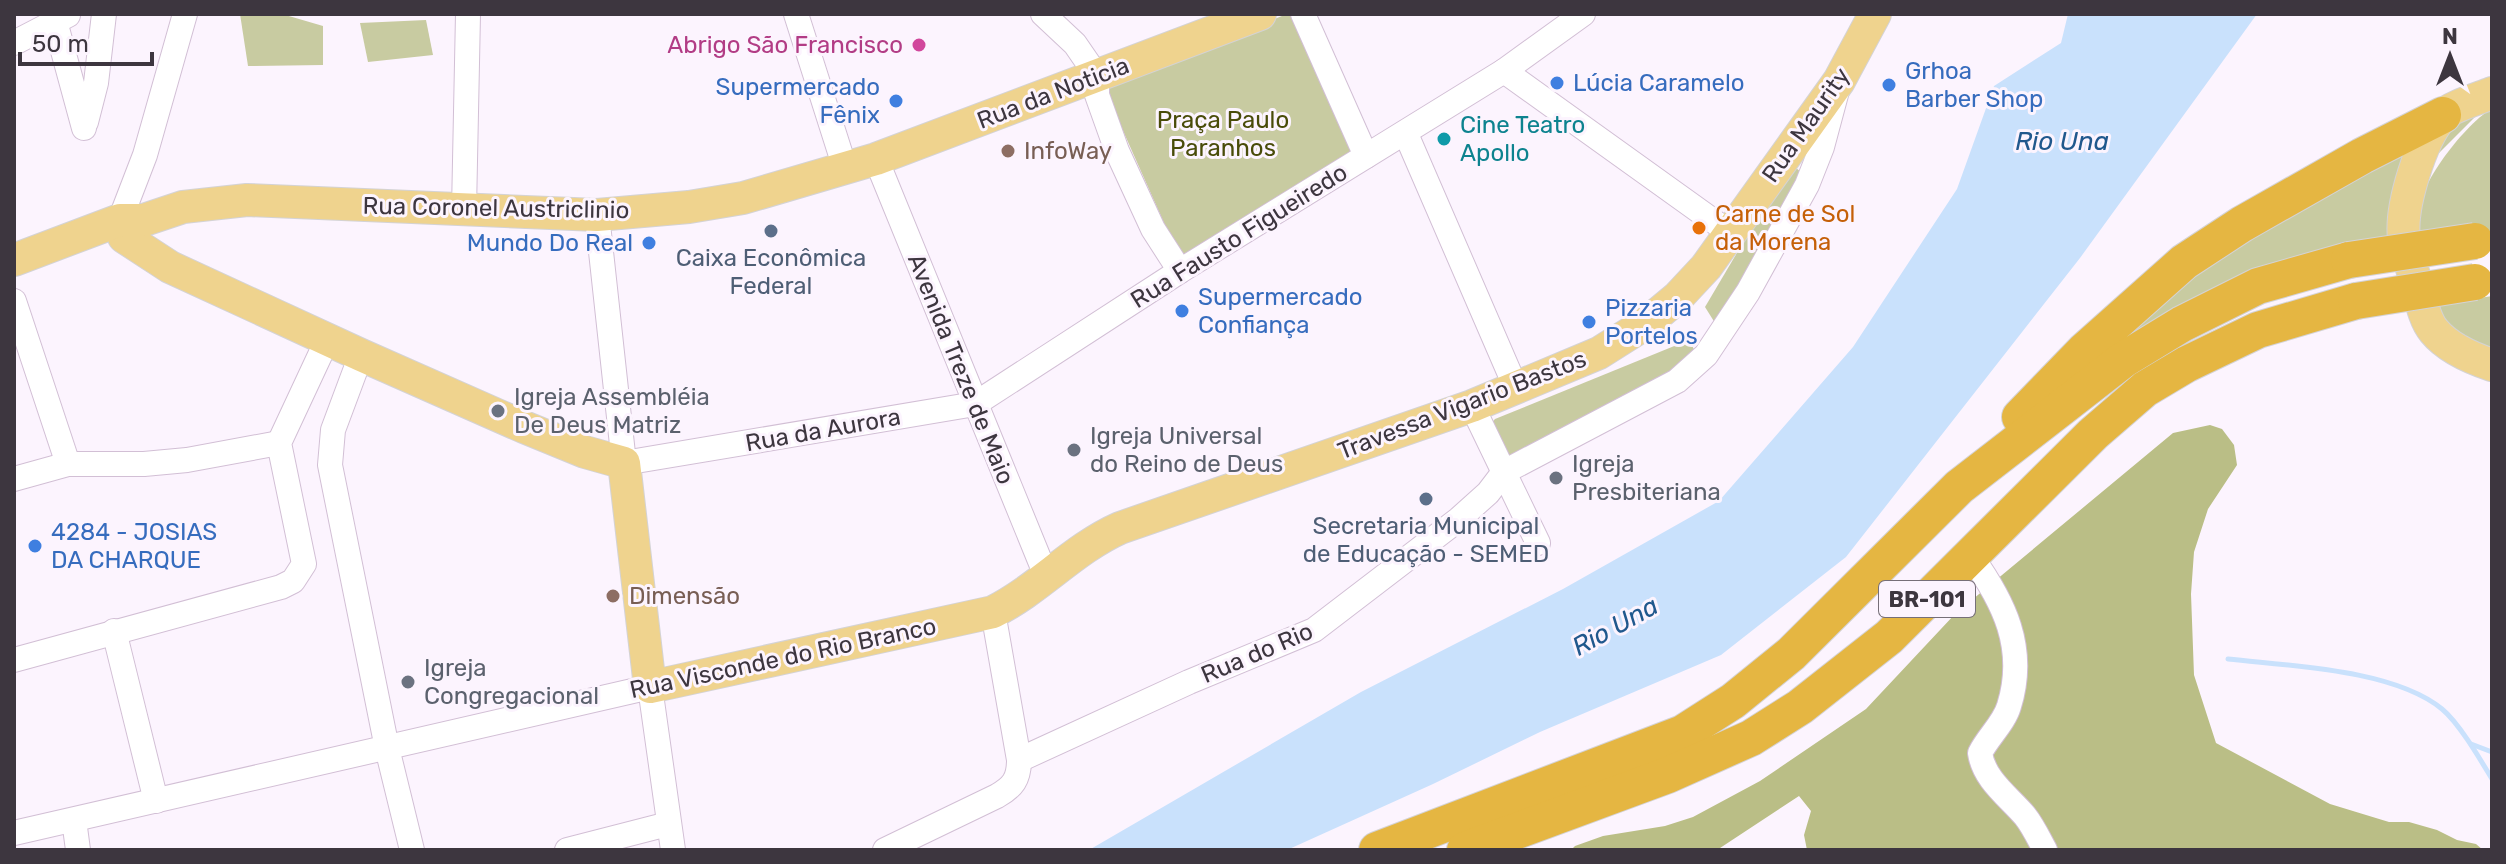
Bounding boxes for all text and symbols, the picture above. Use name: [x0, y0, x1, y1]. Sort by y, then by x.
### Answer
scale bar: [20, 16, 152, 66]
north arrow: [2410, 16, 2490, 96]
text: N: [2442, 23, 2458, 50]
text: 50 m: [32, 30, 89, 58]
place label: Abrigo São Francisco: [667, 31, 903, 59]
marker: Abrigo São Francisco: [910, 36, 928, 54]
street label: Rua da Noticia: [973, 51, 1133, 135]
place label: Grhoa Barber Shop: [1905, 57, 2043, 113]
street label: Rua Maurity: [1756, 62, 1856, 188]
place label: Lúcia Caramelo: [1573, 69, 1745, 97]
place label: Supermercado Fênix: [716, 73, 880, 129]
marker: Lúcia Caramelo: [1548, 74, 1566, 92]
marker: Grhoa Barber Shop: [1880, 76, 1898, 94]
marker: Supermercado Fênix: [887, 92, 905, 110]
park label: Praça Paulo Paranhos: [1157, 106, 1289, 162]
place label: Cine Teatro Apollo: [1460, 111, 1585, 167]
water label: Rio Una: [2015, 126, 2109, 157]
marker: Cine Teatro Apollo: [1435, 130, 1453, 148]
place label: InfoWay: [1024, 137, 1112, 165]
marker: InfoWay: [999, 142, 1017, 160]
street label: Rua Fausto Figueiredo: [1126, 158, 1352, 314]
street label: Rua Coronel Austriclinio: [362, 192, 630, 224]
place label: Carne de Sol da Morena: [1715, 200, 1855, 256]
marker: Carne de Sol da Morena: [1690, 219, 1708, 237]
marker: Caixa Econômica Federal: [762, 222, 780, 240]
place label: Mundo Do Real: [467, 229, 633, 257]
marker: Mundo Do Real: [640, 234, 658, 252]
place label: Caixa Econômica Federal: [676, 244, 866, 300]
street label: Avenida Treze de Maio: [902, 250, 1020, 488]
place label: Supermercado Confiança: [1198, 283, 1362, 339]
place label: Pizzaria Portelos: [1605, 294, 1698, 350]
marker: Supermercado Confiança: [1173, 302, 1191, 320]
marker: Pizzaria Portelos: [1580, 313, 1598, 331]
street label: Travessa Vigario Bastos: [1334, 345, 1590, 465]
place label: Igreja Assembléia De Deus Matriz: [514, 383, 710, 439]
marker: Igreja Assembléia De Deus Matriz: [489, 402, 507, 420]
street label: Rua da Aurora: [743, 403, 903, 457]
place label: Igreja Universal do Reino de Deus: [1090, 422, 1283, 478]
marker: Igreja Universal do Reino de Deus: [1065, 441, 1083, 459]
place label: Igreja Presbiteriana: [1572, 450, 1721, 506]
marker: Igreja Presbiteriana: [1547, 469, 1565, 487]
marker: Secretaria Municipal de Educação - SEMED: [1417, 490, 1435, 508]
place label: Secretaria Municipal de Educação - SEMED: [1303, 512, 1549, 568]
place label: 4284 - JOSIAS DA CHARQUE: [51, 518, 217, 574]
marker: 4284 - JOSIAS DA CHARQUE: [26, 537, 44, 555]
road number: BR-101: [1879, 581, 1975, 617]
place label: Dimensão: [629, 582, 740, 610]
marker: Dimensão: [604, 587, 622, 605]
water label: Rio Una: [1567, 590, 1664, 663]
street label: Rua Visconde do Rio Branco: [627, 612, 939, 704]
street label: Rua do Rio: [1197, 617, 1317, 689]
place label: Igreja Congregacional: [424, 654, 599, 710]
marker: Igreja Congregacional: [399, 673, 417, 691]

